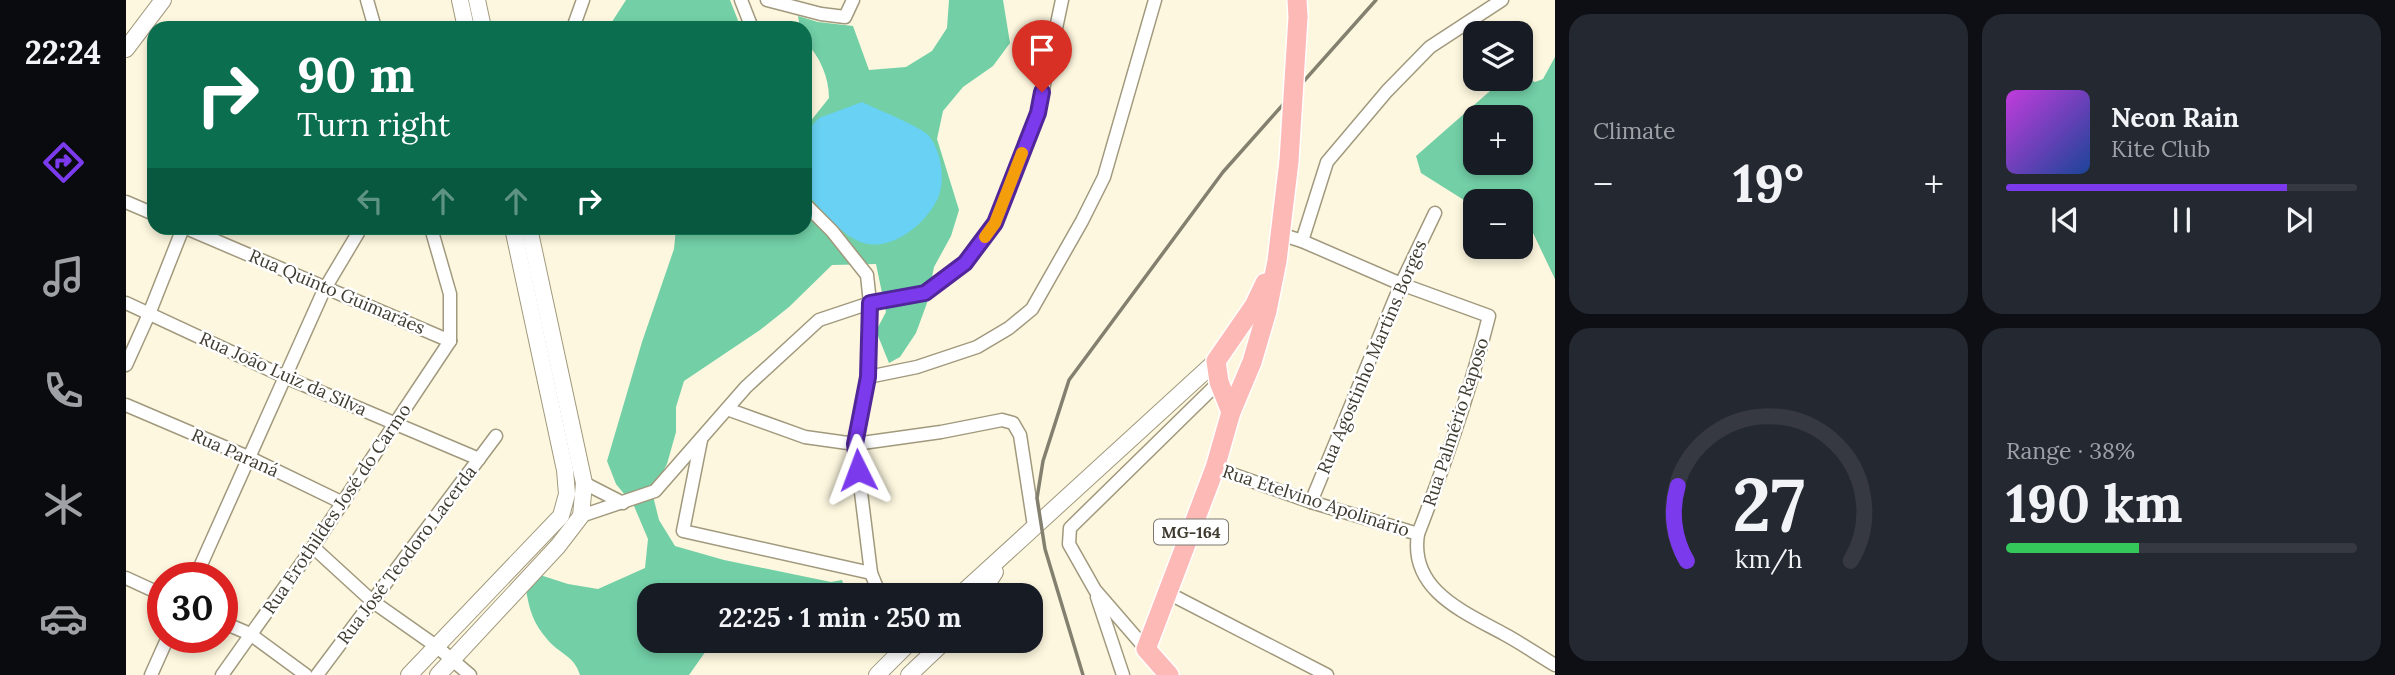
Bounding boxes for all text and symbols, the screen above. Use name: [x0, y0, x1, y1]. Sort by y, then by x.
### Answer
pin: [1012, 20, 1072, 92]
map controls: [1463, 21, 1533, 259]
button: layers: [1463, 21, 1533, 91]
icon: arrive: [1023, 31, 1061, 69]
text: 22:24: [25, 32, 101, 73]
text: 90 m: [297, 43, 414, 105]
icon: right: [182, 49, 273, 140]
text: Neon Rain: [2111, 101, 2239, 134]
text: Turn right: [297, 104, 450, 145]
button: +: [1463, 105, 1533, 175]
text: Climate: [1593, 116, 1675, 145]
text: Kite Club: [2111, 134, 2210, 163]
icon: directions: [39, 138, 88, 187]
text: 19°: [1733, 150, 1804, 216]
text: −: [1593, 160, 1613, 208]
text: +: [1924, 160, 1944, 208]
icon: left: [351, 182, 389, 220]
icon: ahead: [424, 182, 462, 220]
icon: ahead: [497, 182, 535, 220]
icon: right: [570, 182, 608, 220]
button: −: [1463, 189, 1533, 259]
icon: previous: [2046, 201, 2084, 239]
icon: pause: [2163, 201, 2201, 239]
icon: next: [2280, 201, 2318, 239]
street label: Rua Agostinho Martins Borges: [1312, 236, 1431, 477]
street label: Rua Quinto Guimarães: [246, 244, 429, 339]
icon: music: [39, 252, 88, 301]
street label: Rua João Luiz da Silva: [196, 326, 371, 421]
street label: Rua Palmério Raposo: [1417, 335, 1494, 509]
icon: phone: [39, 366, 88, 415]
street label: Rua Erothildes José do Carmo: [257, 399, 416, 618]
street label: Rua Paraná: [188, 423, 283, 482]
position arrow: [821, 433, 895, 507]
text: Range · 38%: [2006, 436, 2135, 465]
text: 27: [1732, 458, 1805, 551]
street label: Rua Etelvino Apolinário: [1220, 459, 1413, 542]
street label: Rua José Teodoro Lacerda: [332, 461, 481, 649]
text: 190 km: [2006, 470, 2183, 536]
icon: climate: [39, 480, 88, 529]
road number: MG-164: [1154, 520, 1228, 544]
text: km/h: [1735, 542, 1802, 574]
speed limit sign: 30: [147, 562, 238, 653]
icon: car: [39, 594, 88, 643]
text: 22:25 · 1 min · 250 m: [719, 601, 961, 634]

